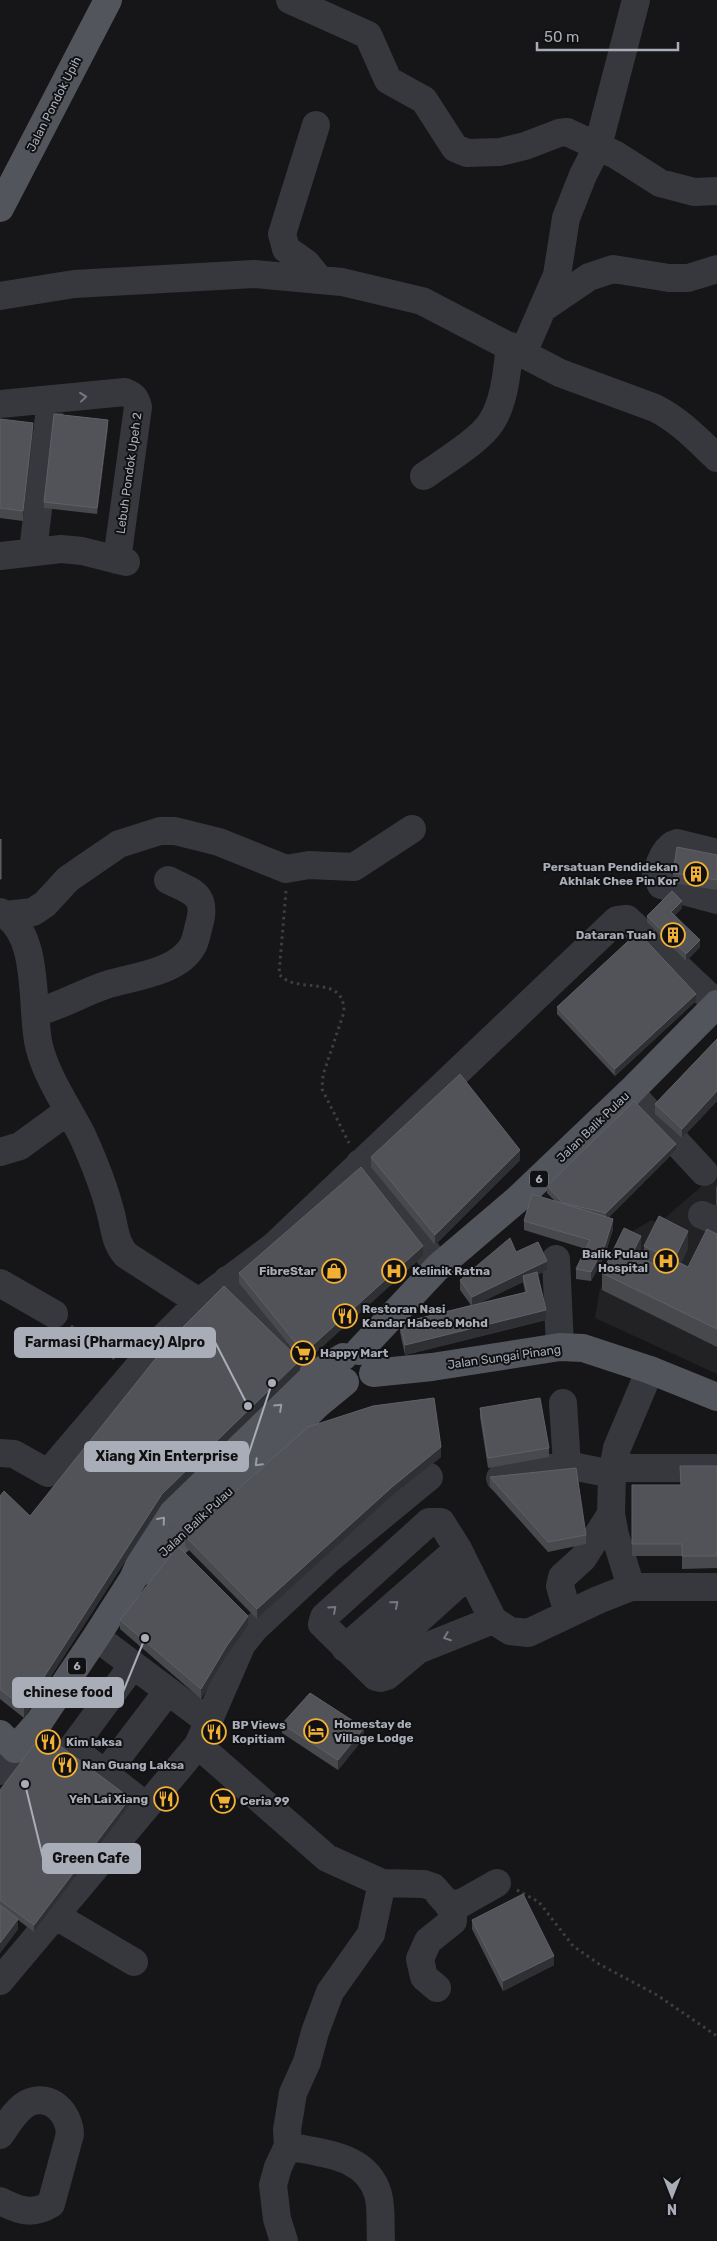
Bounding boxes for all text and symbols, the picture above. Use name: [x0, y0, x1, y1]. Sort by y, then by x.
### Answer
scale bar: [537, 20, 678, 52]
text: 50 m: [544, 28, 579, 46]
street label: Jalan Pondok Upih: [24, 54, 84, 154]
one-way arrow: [80, 391, 88, 402]
street label: Lebuh Pondok Upeh 2: [114, 411, 144, 535]
place label: Persatuan Pendidekan Akhlak Chee Pin Kor: [543, 860, 679, 888]
building icon: Persatuan Pendidekan Akhlak Chee Pin Kor: [683, 861, 709, 887]
building icon: Dataran Tuah: [660, 922, 686, 948]
place label: Dataran Tuah: [576, 928, 656, 942]
street label: Jalan Balik Pulau: [554, 1089, 632, 1165]
road number: 6: [530, 1170, 548, 1188]
place label: Balik Pulau Hospital: [582, 1247, 648, 1275]
hospital icon: Balik Pulau Hospital: [653, 1248, 679, 1274]
shop icon: FibreStar: [321, 1258, 347, 1284]
hospital icon: Kelinik Ratna: [381, 1258, 407, 1284]
place label: FibreStar: [259, 1264, 317, 1278]
place label: Kelinik Ratna: [412, 1264, 490, 1278]
place label: Restoran Nasi Kandar Habeeb Mohd: [362, 1302, 488, 1330]
restaurant icon: Restoran Nasi Kandar Habeeb Mohd: [332, 1303, 358, 1329]
callout: Farmasi (Pharmacy) Alpro: [15, 1328, 215, 1357]
text: Farmasi (Pharmacy) Alpro: [25, 1334, 205, 1351]
supermarket icon: Happy Mart: [290, 1340, 316, 1366]
street label: Jalan Sungai Pinang: [446, 1342, 562, 1372]
place label: Happy Mart: [320, 1346, 389, 1360]
one-way arrow: [273, 1404, 282, 1413]
callout: Xiang Xin Enterprise: [85, 1442, 248, 1471]
text: Xiang Xin Enterprise: [96, 1448, 238, 1465]
one-way arrow: [255, 1457, 264, 1466]
street label: Jalan Balik Pulau: [156, 1484, 236, 1560]
one-way arrow: [157, 1516, 166, 1525]
one-way arrow: [389, 1601, 398, 1610]
one-way arrow: [328, 1606, 337, 1615]
one-way arrow: [443, 1631, 452, 1642]
road number: 6: [68, 1658, 86, 1674]
callout: chinese food: [13, 1678, 123, 1707]
text: chinese food: [23, 1684, 113, 1701]
place label: Homestay de Village Lodge: [334, 1717, 414, 1745]
place label: BP Views Kopitiam: [232, 1718, 286, 1746]
hotel icon: Homestay de Village Lodge: [303, 1718, 329, 1744]
restaurant icon: BP Views Kopitiam: [201, 1719, 227, 1745]
restaurant icon: Kim laksa: [35, 1729, 61, 1755]
place label: Kim laksa: [66, 1735, 122, 1749]
restaurant icon: Nan Guang Laksa: [52, 1752, 78, 1778]
place label: Nan Guang Laksa: [82, 1758, 184, 1772]
restaurant icon: Yeh Lai Xiang: [153, 1786, 179, 1812]
supermarket icon: Ceria 99: [210, 1788, 236, 1814]
place label: Yeh Lai Xiang: [69, 1792, 148, 1806]
place label: Ceria 99: [240, 1794, 290, 1808]
callout: Green Cafe: [43, 1844, 140, 1873]
text: Green Cafe: [52, 1850, 130, 1867]
north arrow: [647, 2171, 697, 2221]
text: N: [667, 2200, 677, 2217]

